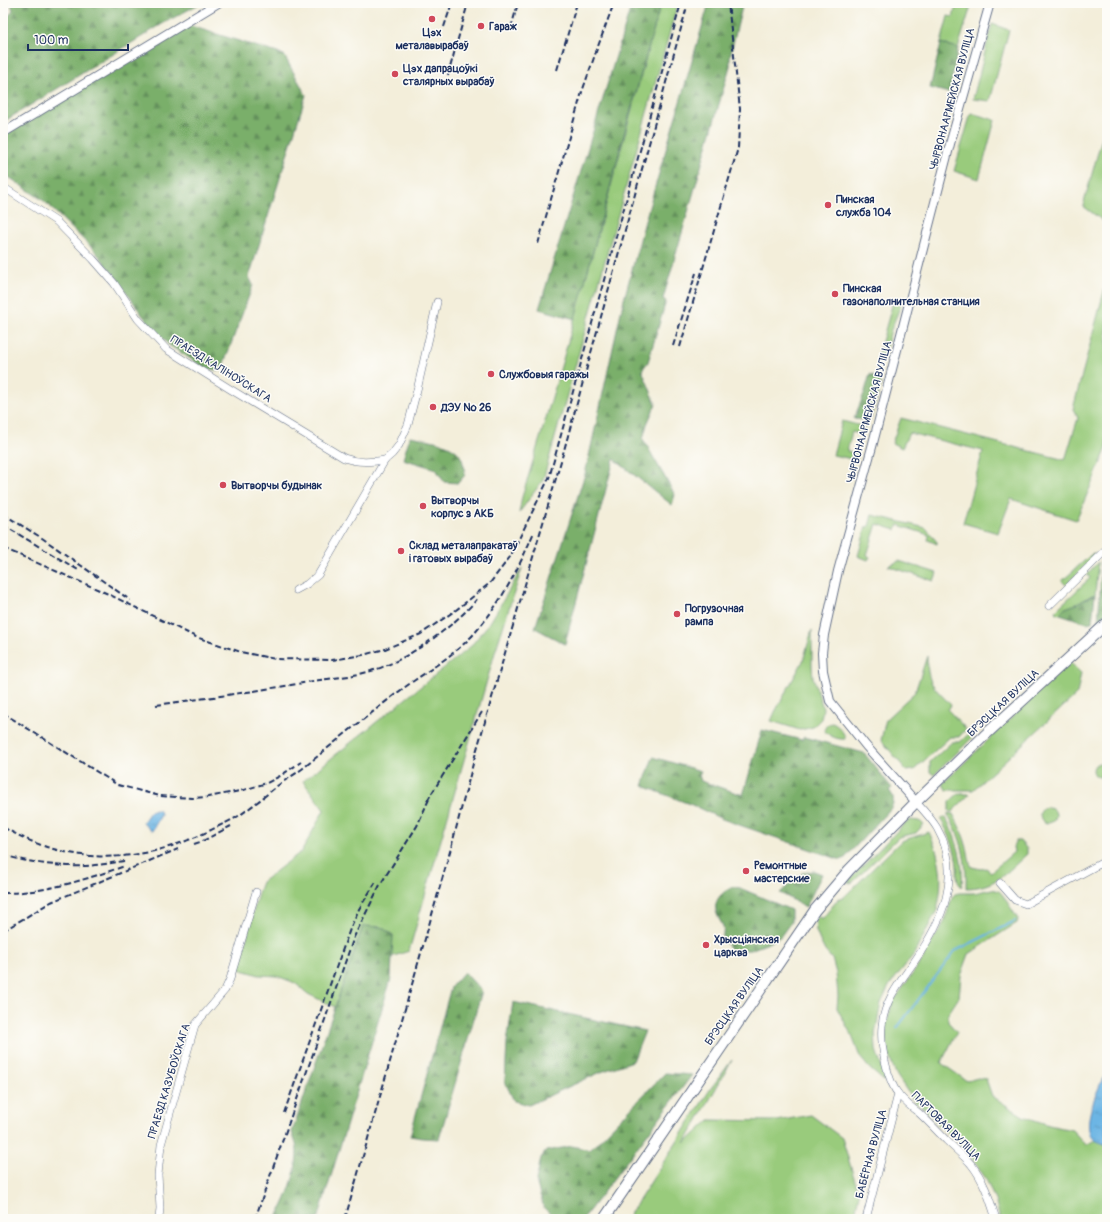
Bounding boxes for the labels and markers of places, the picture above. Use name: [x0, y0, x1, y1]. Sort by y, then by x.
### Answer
marker: Цэх металавырабаў: [427, 14, 437, 24]
place label: Гараж: [489, 20, 518, 33]
marker: Гараж: [476, 21, 486, 31]
place label: Цэх металавырабаў: [396, 26, 469, 52]
place label: Цэх дапрацоўкі сталярных вырабаў: [402, 62, 494, 88]
marker: Цэх дапрацоўкі сталярных вырабаў: [390, 69, 400, 79]
place label: Пинская служба 104: [835, 193, 892, 219]
marker: Пинская служба 104: [823, 200, 833, 210]
place label: Пинская газонаполнительная станция: [842, 282, 980, 308]
marker: Пинская газонаполнительная станция: [830, 289, 840, 299]
place label: Службовыя гаражы: [499, 368, 589, 381]
marker: Службовыя гаражы: [486, 369, 496, 379]
place label: ДЭУ № 26: [440, 401, 492, 414]
marker: ДЭУ № 26: [428, 402, 438, 412]
place label: Вытворчы будынак: [231, 479, 323, 492]
marker: Вытворчы будынак: [218, 480, 228, 490]
place label: Вытворчы корпус з АКБ: [431, 494, 494, 520]
marker: Вытворчы корпус з АКБ: [418, 501, 428, 511]
place label: Склад металапракатаў і гатовых вырабаў: [409, 539, 518, 565]
marker: Склад металапракатаў і гатовых вырабаў: [396, 546, 406, 556]
place label: Погрузочная рампа: [685, 602, 744, 628]
marker: Погрузочная рампа: [672, 609, 682, 619]
place label: Ремонтные мастерские: [754, 859, 810, 885]
marker: Ремонтные мастерские: [741, 866, 751, 876]
place label: Хрысціянская царква: [714, 933, 779, 959]
marker: Хрысціянская царква: [701, 940, 711, 950]

